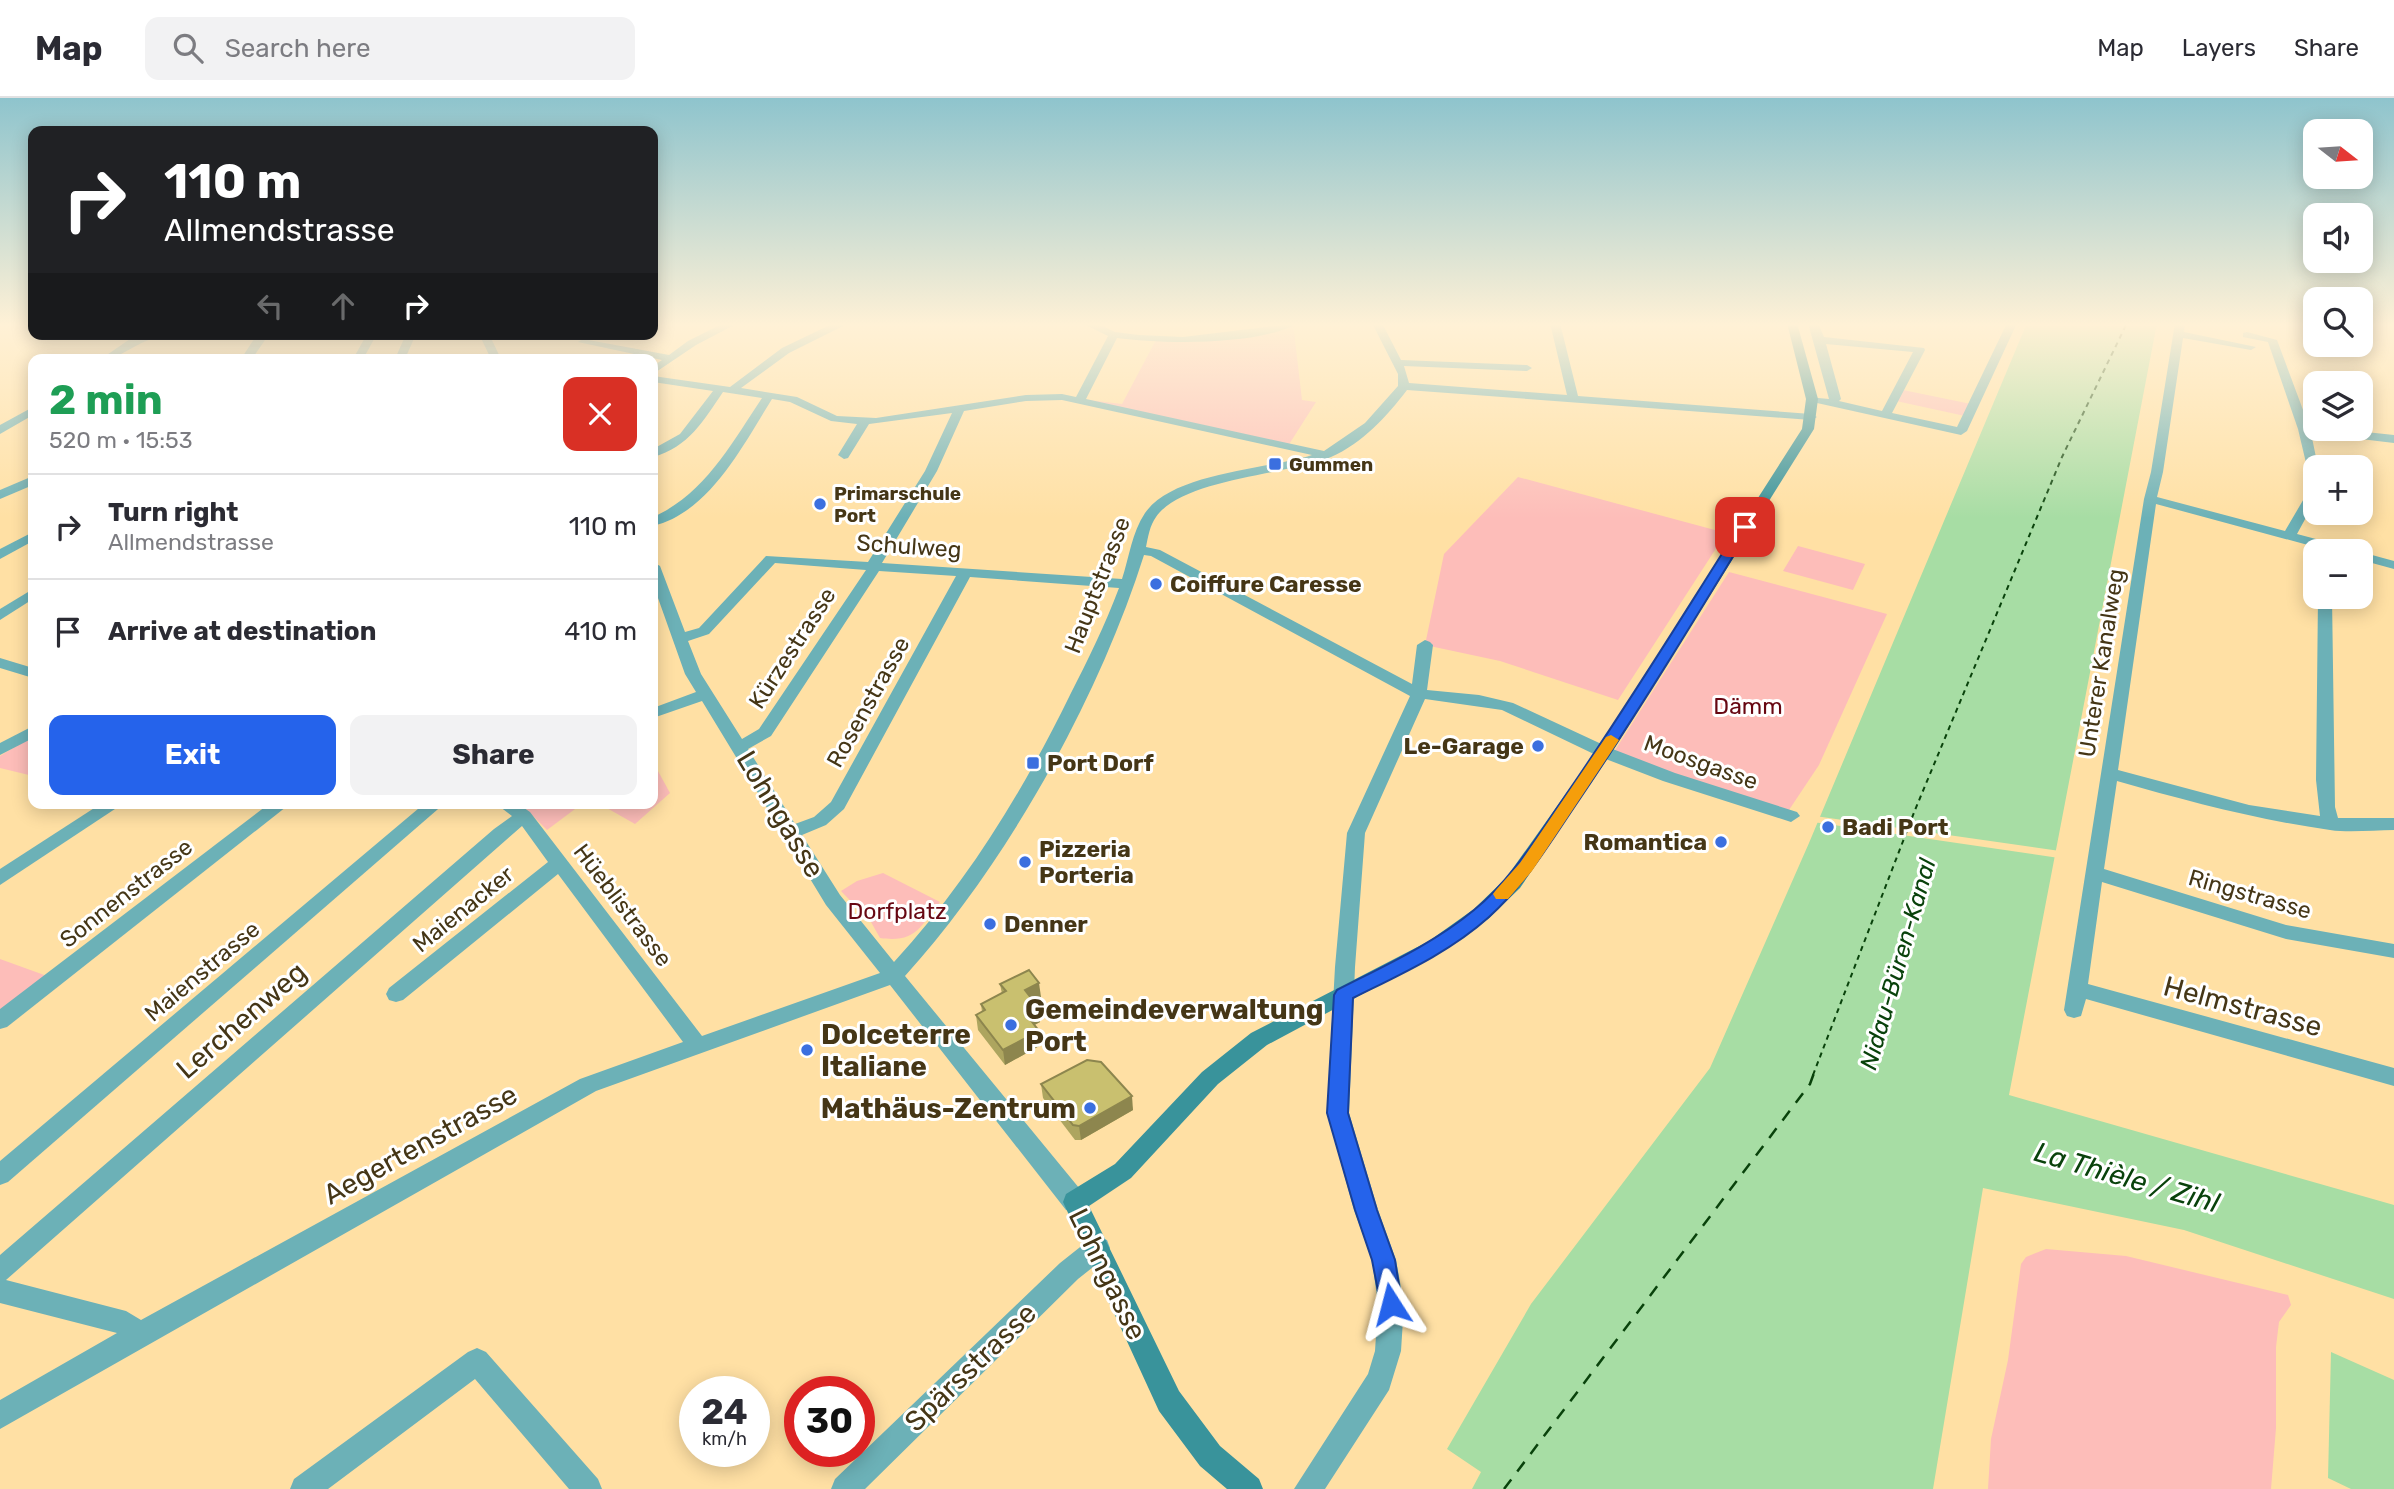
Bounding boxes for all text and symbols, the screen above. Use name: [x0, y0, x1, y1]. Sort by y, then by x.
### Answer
search box: [145, 17, 635, 80]
text: Map: [35, 29, 103, 68]
icon: search: [169, 29, 207, 67]
text: Search here: [225, 33, 370, 64]
text: Map: [2097, 34, 2144, 62]
text: Layers: [2182, 34, 2256, 62]
text: Share: [2294, 34, 2359, 62]
north arrow: [2303, 119, 2373, 189]
map controls: [2303, 119, 2373, 609]
text: 110 m: [164, 152, 301, 210]
icon: right: [49, 154, 140, 245]
button: sound: [2303, 203, 2373, 273]
text: Allmendstrasse: [164, 211, 395, 249]
icon: left: [251, 287, 289, 325]
icon: ahead: [324, 287, 362, 325]
icon: right: [397, 287, 435, 325]
button: search: [2303, 287, 2373, 357]
button: layers: [2303, 371, 2373, 441]
text: 2 min: [49, 375, 163, 425]
button: close: [563, 377, 637, 451]
text: 520 m · 15:53: [49, 426, 193, 454]
place label: Gummen: [1289, 453, 1373, 476]
button: +: [2303, 455, 2373, 525]
marker: Gummen: [1267, 456, 1283, 472]
place label: Primarschule Port: [834, 482, 961, 527]
marker: Primarschule Port: [812, 496, 828, 512]
text: Turn right: [108, 497, 238, 528]
pin: [1715, 497, 1775, 557]
icon: right: [49, 508, 87, 546]
icon: arrive: [1726, 508, 1764, 546]
text: 110 m: [569, 511, 637, 542]
street label: Hauptstrasse: [1058, 513, 1136, 657]
text: Allmendstrasse: [108, 528, 274, 556]
street label: Schulweg: [856, 528, 962, 564]
button: −: [2303, 539, 2373, 609]
street label: Unterer Kanalweg: [2072, 567, 2130, 759]
place label: Coiffure Caresse: [1170, 570, 1362, 598]
marker: Coiffure Caresse: [1148, 576, 1164, 592]
street label: Kürzestrasse: [743, 582, 841, 714]
icon: arrive: [49, 613, 87, 651]
text: Arrive at destination: [108, 616, 376, 647]
text: 410 m: [564, 616, 637, 647]
street label: Rosenstrasse: [821, 632, 915, 772]
park label: Dämm: [1713, 692, 1783, 720]
button: Exit: [49, 715, 336, 795]
button: Share: [350, 715, 637, 795]
street label: Moosgasse: [1640, 728, 1762, 796]
place label: Le-Garage: [1404, 732, 1524, 760]
marker: Le-Garage: [1530, 738, 1546, 754]
street label: Lohngasse: [730, 745, 831, 884]
place label: Port Dorf: [1047, 749, 1154, 777]
marker: Port Dorf: [1025, 755, 1041, 771]
place label: Badi Port: [1842, 813, 1949, 841]
marker: Badi Port: [1820, 819, 1836, 835]
place label: Romantica: [1583, 828, 1707, 856]
street label: Sonnenstrasse: [54, 833, 198, 953]
marker: Romantica: [1713, 834, 1729, 850]
place label: Pizzeria Porteria: [1039, 835, 1134, 889]
street label: Hüeblistrasse: [568, 838, 678, 972]
marker: Pizzeria Porteria: [1017, 854, 1033, 870]
water label: Nidau-Büren-Kanal: [1854, 854, 1942, 1073]
street label: Maienacker: [407, 860, 519, 958]
street label: Ringstrasse: [2185, 863, 2315, 925]
park label: Dorfplatz: [847, 897, 947, 925]
place label: Denner: [1004, 910, 1088, 938]
street label: Maienstrasse: [139, 915, 265, 1027]
marker: Denner: [982, 916, 998, 932]
street label: Lerchenweg: [170, 955, 313, 1086]
street label: Helmstrasse: [2160, 969, 2326, 1043]
place label: Gemeindeverwaltung Port: [1025, 993, 1324, 1058]
marker: Gemeindeverwaltung Port: [1003, 1017, 1019, 1033]
place label: Dolceterre Italiane: [821, 1018, 971, 1083]
marker: Dolceterre Italiane: [799, 1042, 815, 1058]
street label: Aegertenstrasse: [318, 1078, 523, 1211]
place label: Mathäus-Zentrum: [821, 1092, 1076, 1125]
marker: Mathäus-Zentrum: [1082, 1100, 1098, 1116]
water label: La Thièle / Zihl: [2031, 1135, 2224, 1220]
street label: Lohngasse: [1062, 1203, 1154, 1345]
position arrow: [1354, 1267, 1428, 1341]
street label: Spärsstrasse: [898, 1297, 1043, 1438]
speed limit sign: 30: [784, 1376, 875, 1467]
text: 24: [701, 1391, 748, 1433]
text: km/h: [702, 1428, 747, 1450]

